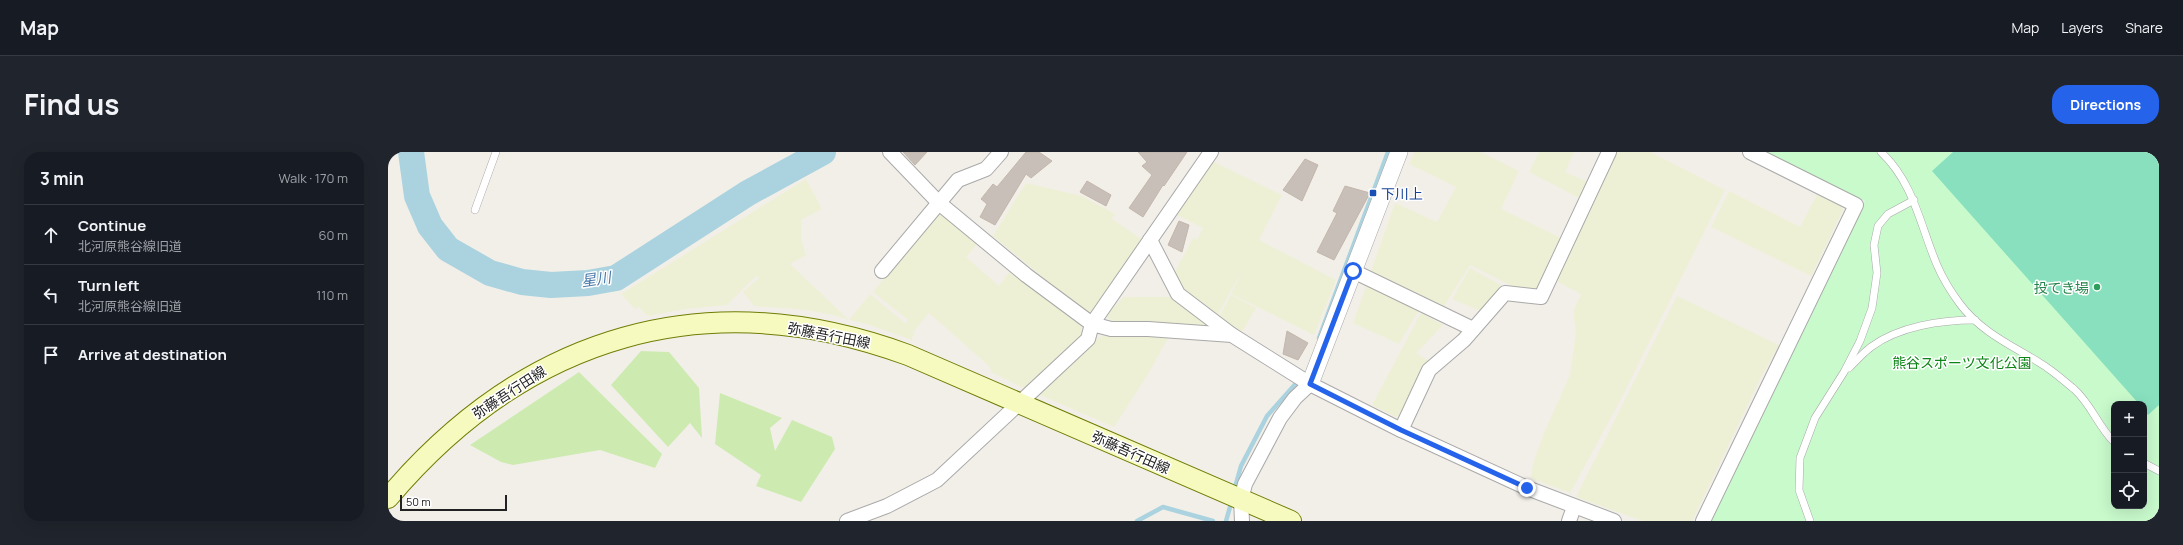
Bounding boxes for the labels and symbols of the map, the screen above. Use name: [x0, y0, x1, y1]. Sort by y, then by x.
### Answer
place label: 下川上: [1381, 184, 1423, 203]
marker: 下川上: [1368, 188, 1378, 198]
route start: [1344, 262, 1362, 280]
water label: 星川: [580, 266, 614, 291]
place label: 投てき場: [2033, 278, 2089, 297]
marker: 投てき場: [2092, 282, 2102, 292]
street label: 弥藤吾行田線: [786, 318, 872, 352]
park label: 熊谷スポーツ文化公園: [1892, 353, 2032, 372]
street label: 弥藤吾行田線: [469, 361, 549, 423]
street label: 弥藤吾行田線: [1089, 426, 1173, 478]
route end: [1518, 479, 1536, 497]
scale bar: [400, 493, 507, 512]

